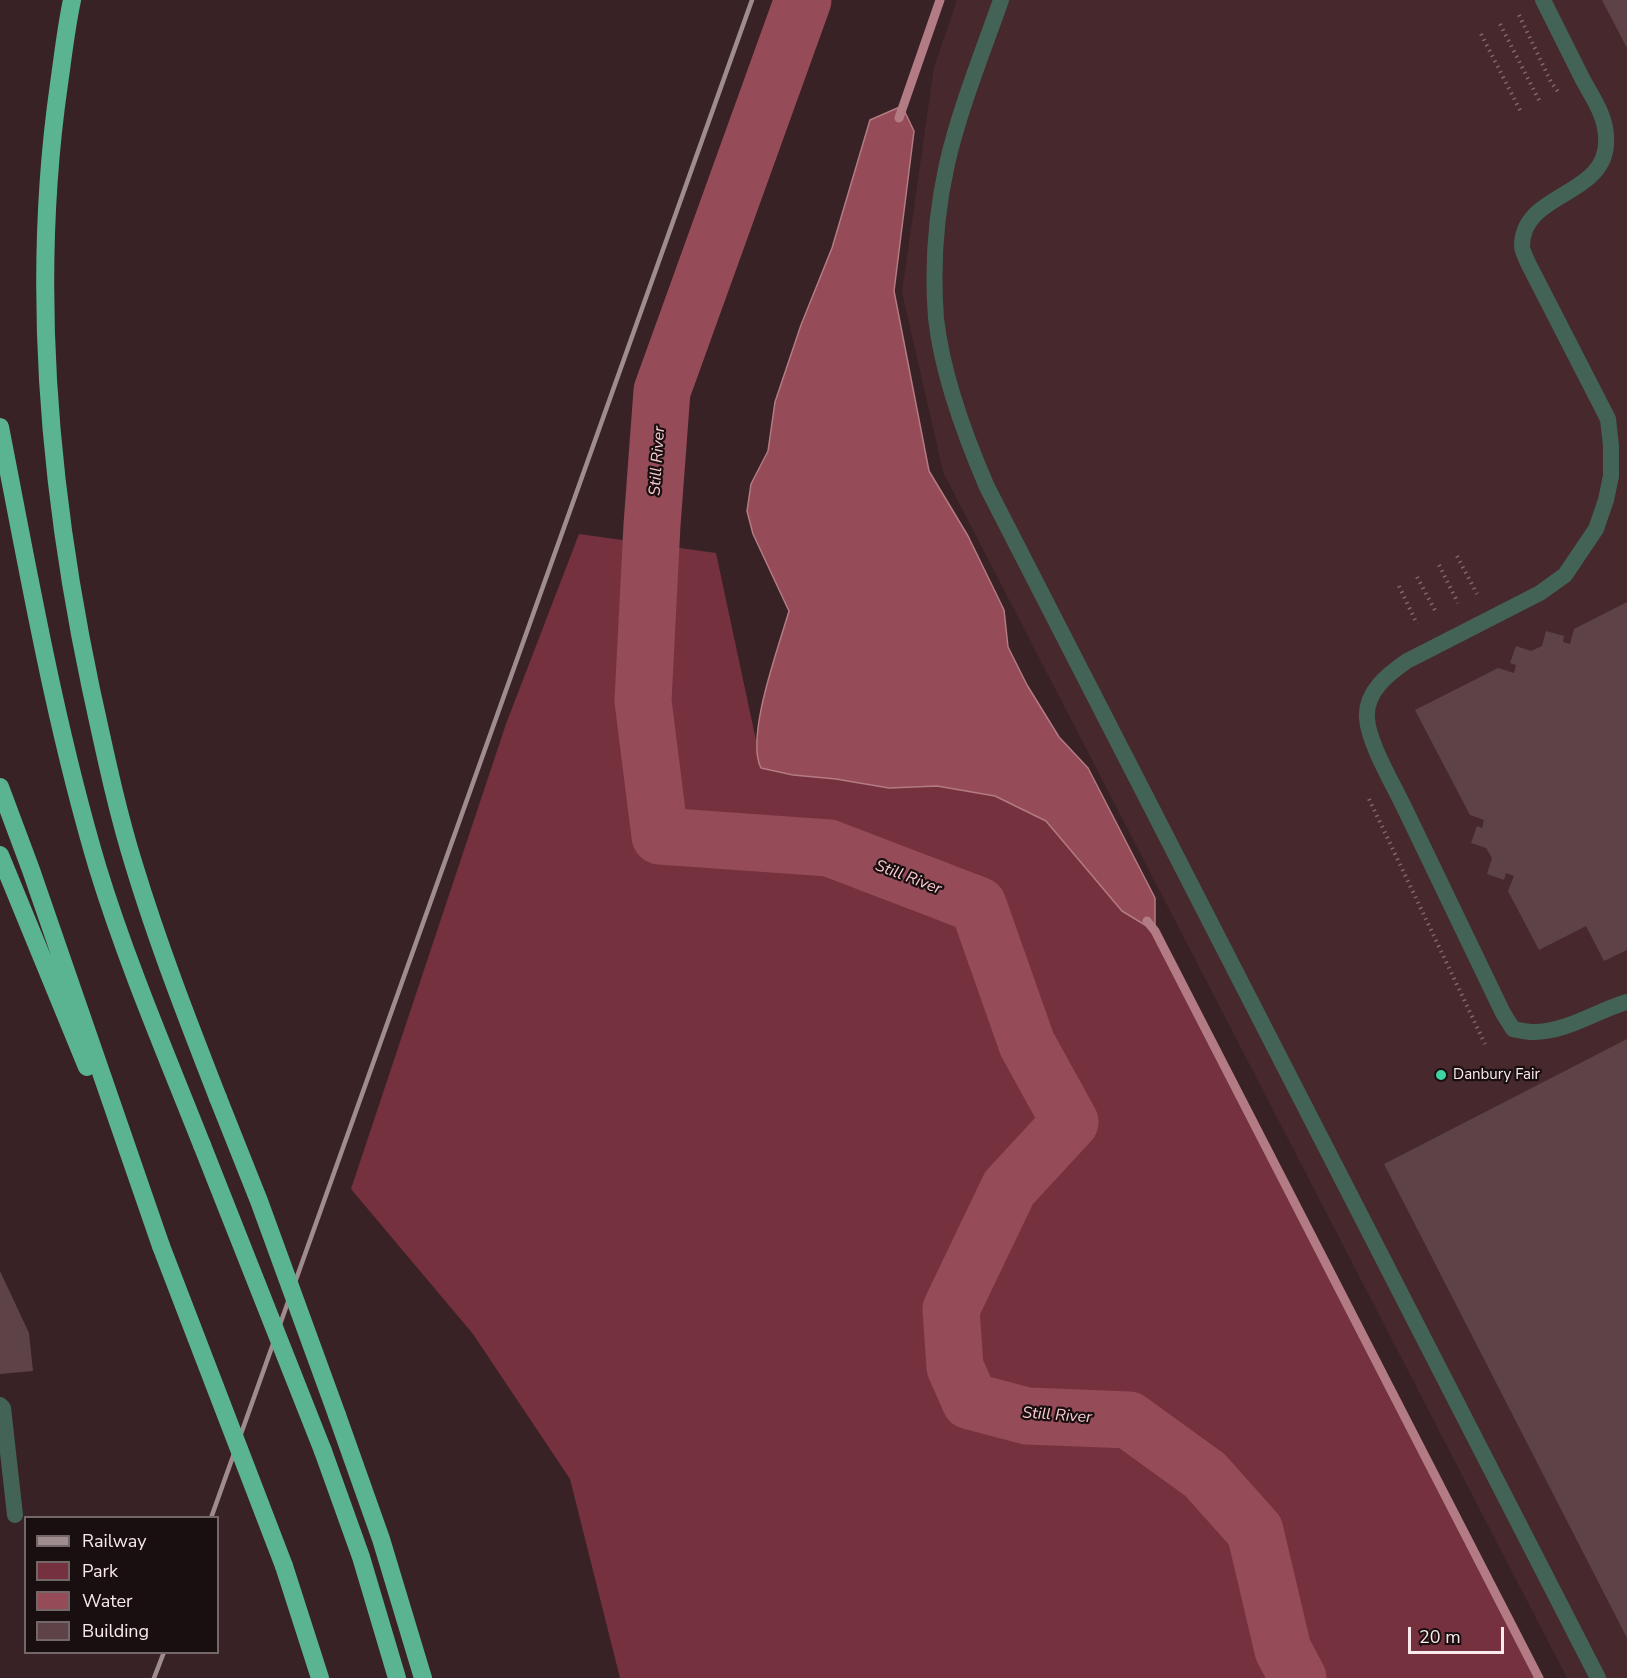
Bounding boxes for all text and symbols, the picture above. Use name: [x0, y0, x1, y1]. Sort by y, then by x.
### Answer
water label: Still River: [646, 426, 670, 496]
water label: Still River: [872, 857, 944, 899]
place label: Danbury Fair: [1453, 1066, 1540, 1084]
marker: Danbury Fair: [1434, 1068, 1448, 1082]
water label: Still River: [1022, 1404, 1092, 1428]
legend: [24, 1516, 219, 1654]
text: Railway: [82, 1529, 147, 1553]
text: Park: [82, 1559, 118, 1583]
text: Water: [82, 1589, 133, 1613]
scale bar: [1411, 1615, 1507, 1653]
text: Building: [82, 1619, 149, 1643]
text: 20 m: [1419, 1625, 1461, 1649]

